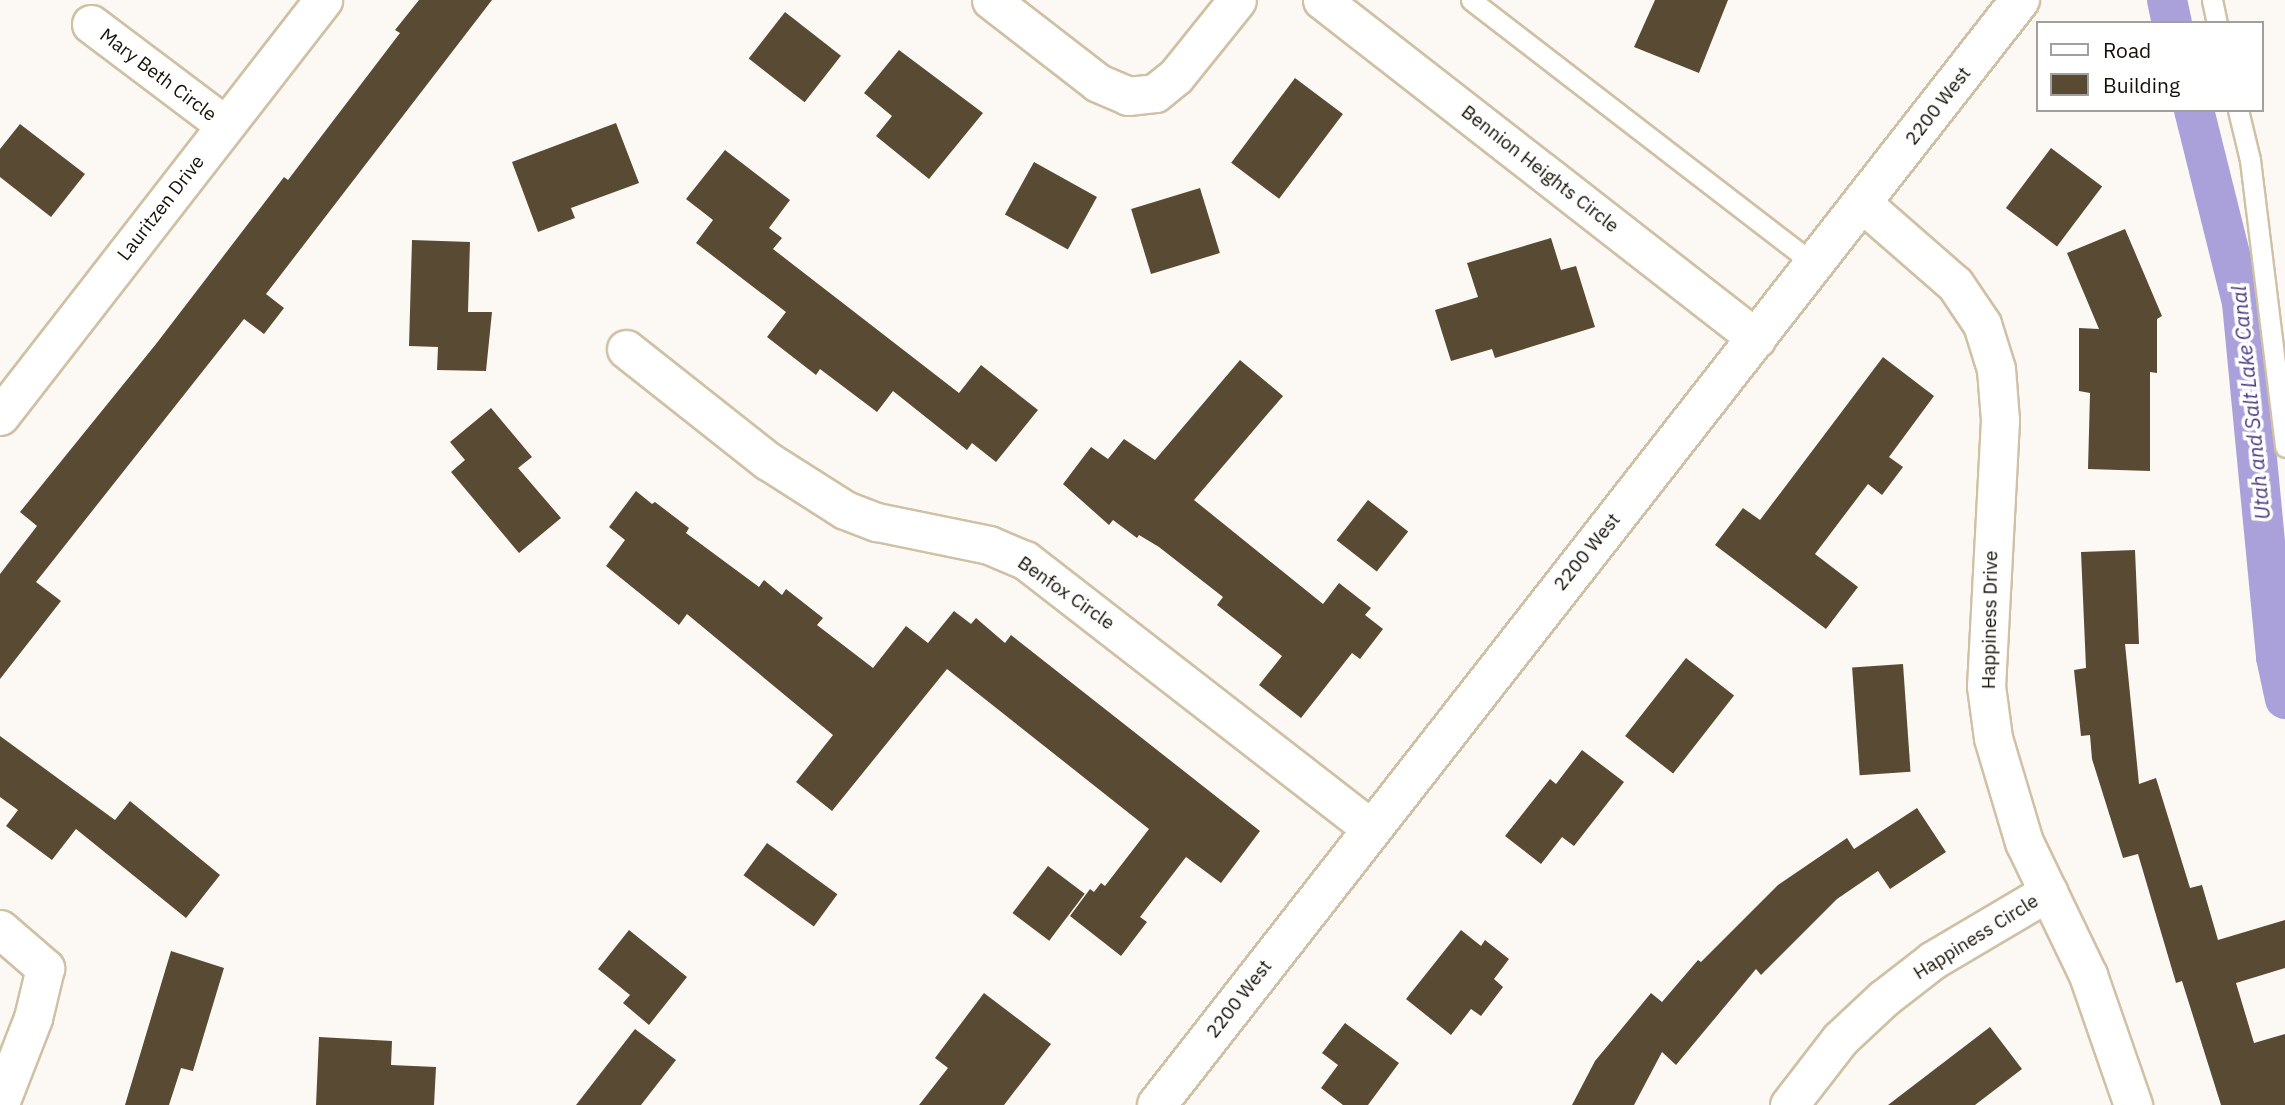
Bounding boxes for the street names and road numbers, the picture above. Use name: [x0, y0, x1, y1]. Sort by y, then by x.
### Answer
street label: Mary Beth Circle: [95, 24, 221, 126]
street label: 2200 West: [1900, 62, 1976, 150]
street label: Bennion Heights Circle: [1457, 100, 1623, 238]
street label: Lauritzen Drive: [113, 151, 209, 265]
street label: 2200 West: [1549, 509, 1625, 595]
street label: Benfox Circle: [1013, 551, 1119, 635]
street label: Happiness Drive: [1977, 551, 2003, 689]
street label: Happiness Circle: [1909, 889, 2043, 985]
street label: 2200 West: [1201, 955, 1277, 1043]

